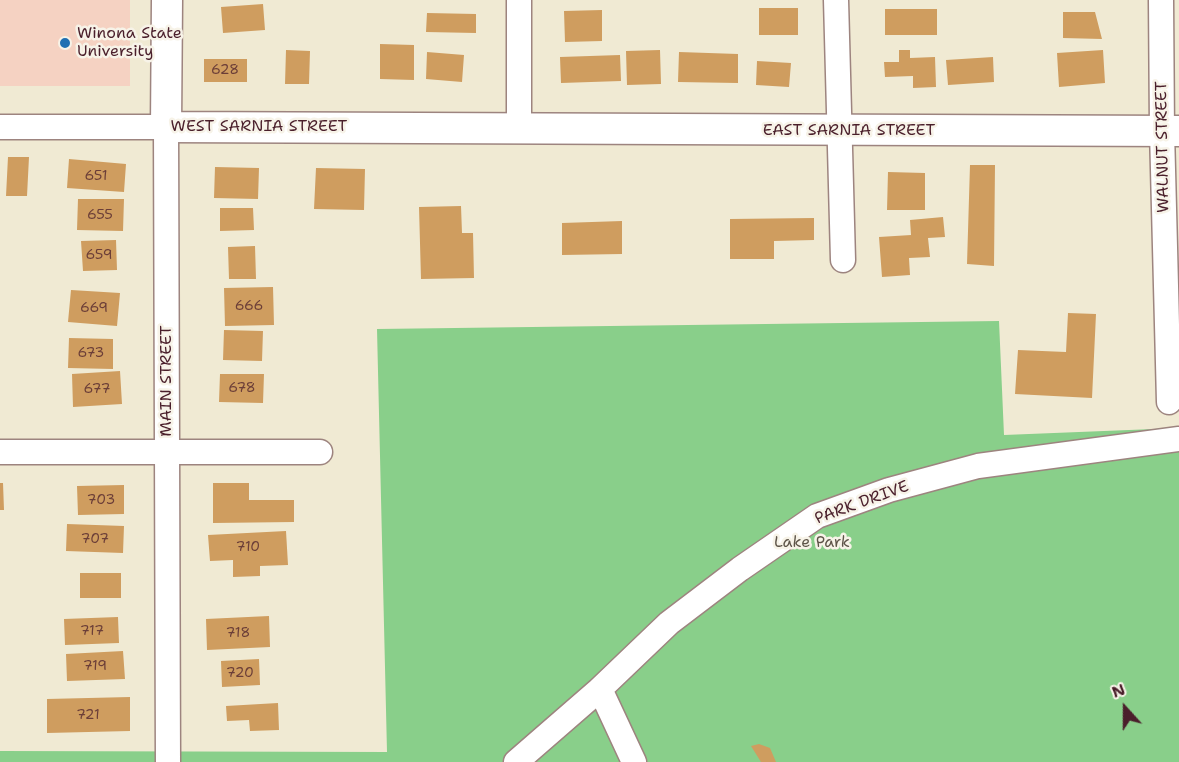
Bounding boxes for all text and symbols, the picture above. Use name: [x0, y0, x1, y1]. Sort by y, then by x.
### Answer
place label: Winona State University: [77, 24, 182, 62]
marker: Winona State University: [58, 36, 72, 50]
house number: 628: [211, 62, 239, 78]
street label: WALNUT STREET: [1152, 81, 1174, 213]
street label: WEST SARNIA STREET: [171, 117, 347, 137]
street label: EAST SARNIA STREET: [763, 121, 935, 141]
house number: 651: [84, 168, 108, 184]
house number: 655: [87, 207, 113, 223]
house number: 659: [86, 247, 112, 263]
house number: 666: [235, 298, 263, 314]
house number: 669: [80, 300, 108, 316]
street label: MAIN STREET: [157, 325, 177, 437]
house number: 673: [78, 345, 104, 361]
house number: 678: [228, 380, 256, 396]
house number: 677: [84, 381, 110, 397]
street label: PARK DRIVE: [812, 477, 912, 529]
house number: 703: [87, 492, 115, 508]
house number: 707: [81, 531, 109, 547]
park label: Lake Park: [774, 533, 850, 553]
house number: 710: [236, 539, 260, 555]
house number: 717: [80, 623, 104, 639]
house number: 718: [226, 625, 250, 641]
house number: 719: [83, 658, 107, 674]
house number: 720: [226, 665, 254, 681]
north arrow: [1095, 678, 1155, 738]
text: N: [1109, 679, 1128, 703]
house number: 721: [76, 707, 100, 723]

